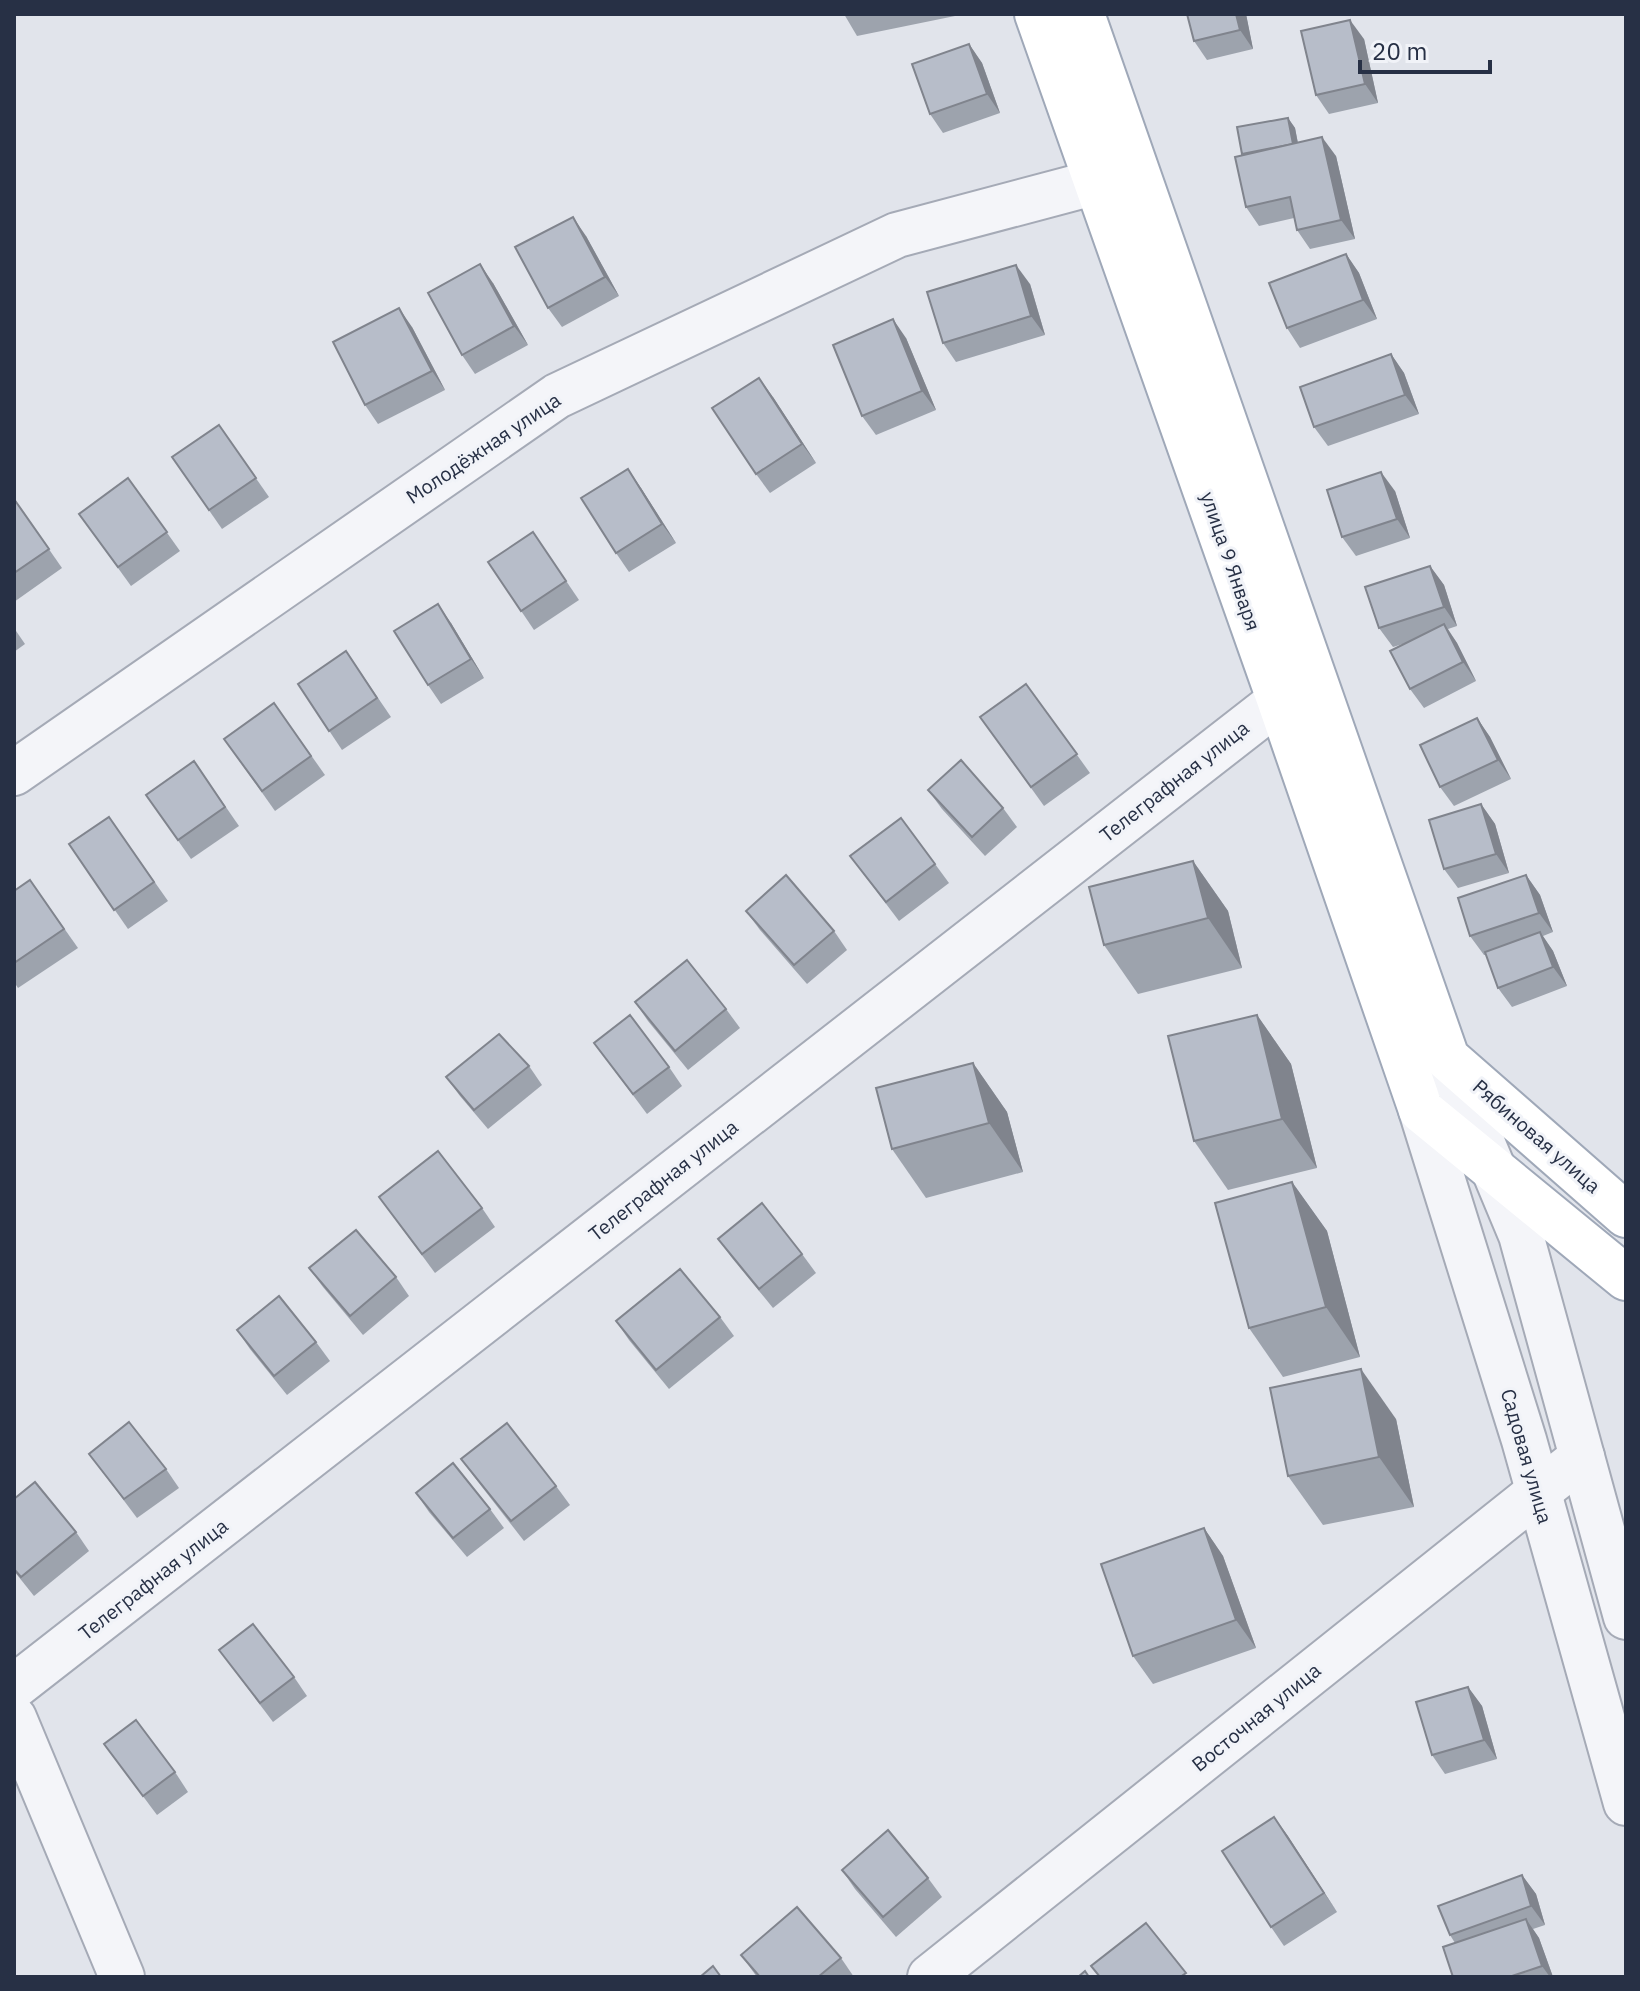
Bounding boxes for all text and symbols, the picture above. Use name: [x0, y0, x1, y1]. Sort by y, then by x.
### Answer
scale bar: [1360, 24, 1490, 74]
text: 20 m: [1372, 35, 1427, 67]
street label: Молодёжная улица: [400, 386, 566, 510]
street label: улица 9 Января: [1195, 488, 1267, 634]
street label: Телеграфная улица: [1094, 714, 1255, 848]
street label: Рябиновая улица: [1467, 1073, 1607, 1199]
street label: Телеграфная улица: [583, 1113, 744, 1247]
street label: Садовая улица: [1495, 1385, 1559, 1527]
street label: Телеграфная улица: [73, 1512, 234, 1646]
street label: Восточная улица: [1186, 1656, 1326, 1777]

